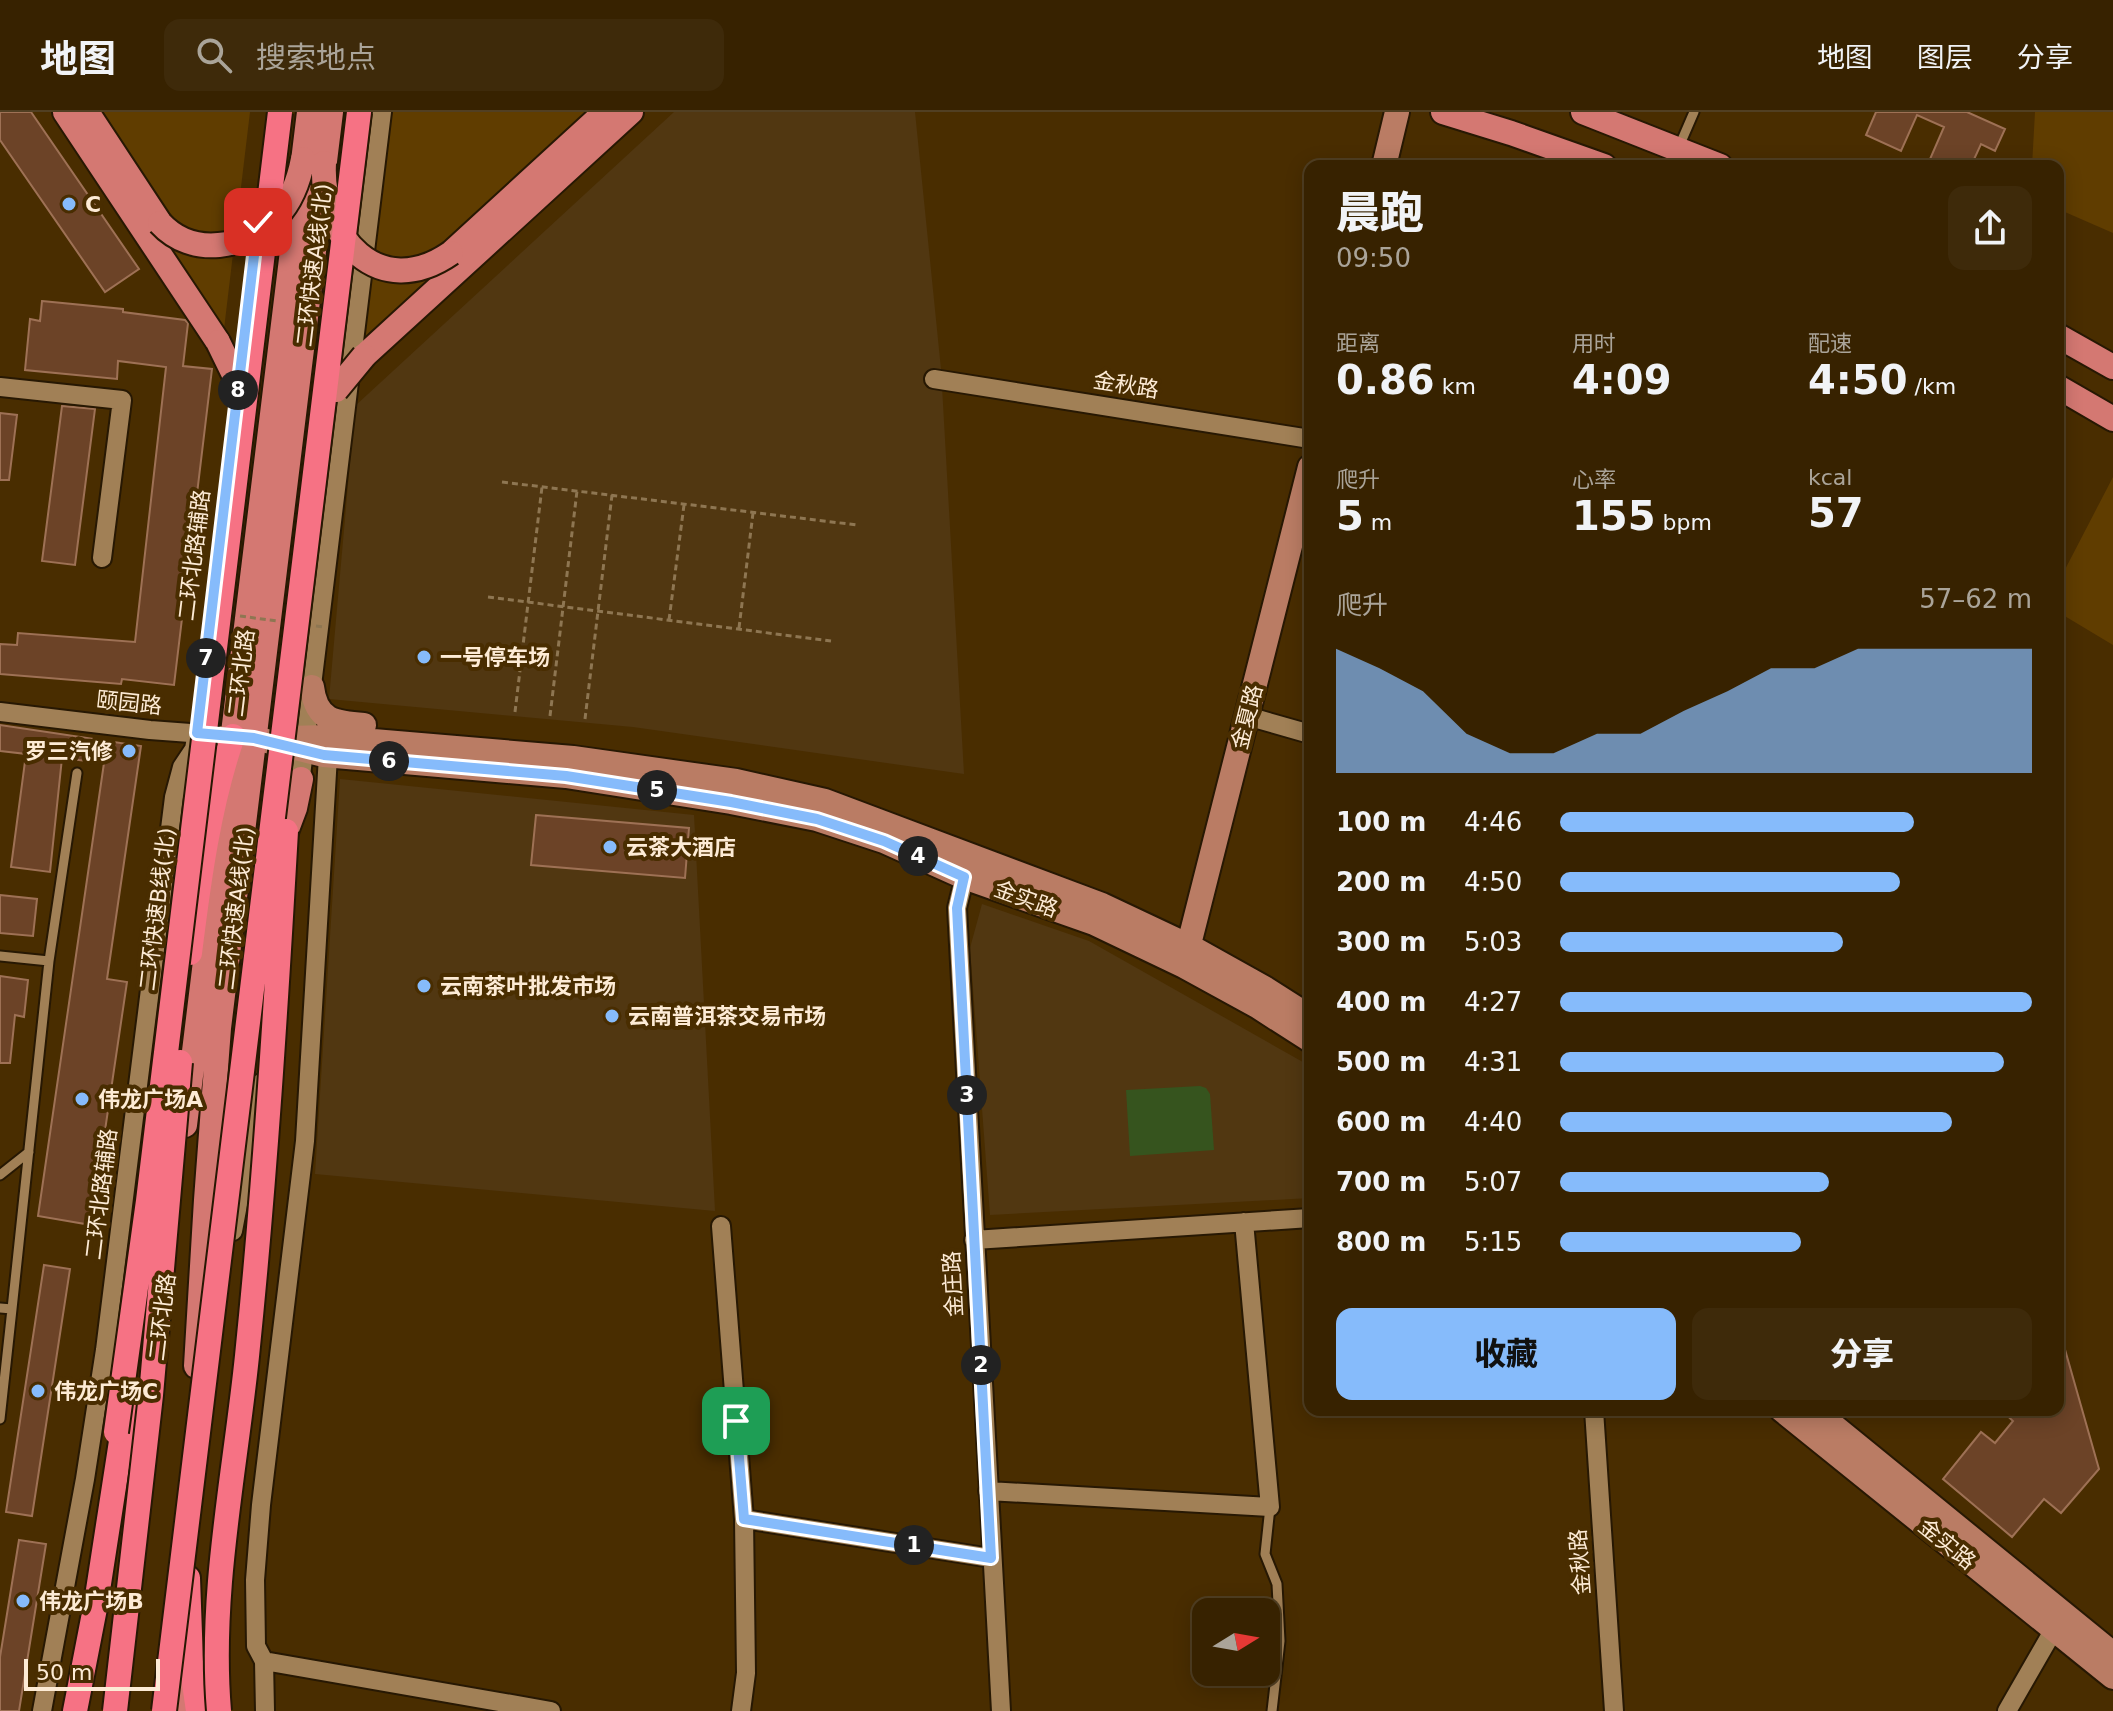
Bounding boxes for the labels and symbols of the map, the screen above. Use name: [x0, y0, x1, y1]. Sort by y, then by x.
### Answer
street label: 二环快速A线(北): [292, 182, 336, 348]
pin: [224, 188, 292, 256]
place label: C: [85, 192, 101, 217]
marker: C: [60, 195, 78, 213]
street label: 金秋路: [1091, 367, 1161, 403]
pin: 8: [218, 370, 258, 410]
street label: 二环北路辅路: [174, 488, 214, 622]
street label: 二环北路: [223, 628, 259, 718]
pin: 7: [186, 638, 226, 678]
place label: 一号停车场: [440, 645, 550, 670]
marker: 一号停车场: [415, 648, 433, 666]
street label: 金夏路: [1227, 682, 1267, 752]
street label: 颐园路: [95, 687, 163, 719]
place label: 罗三汽修: [25, 739, 113, 764]
pin: 6: [369, 741, 409, 781]
marker: 罗三汽修: [120, 742, 138, 760]
pin: 5: [637, 770, 677, 810]
street label: 二环快速A线(北): [214, 825, 258, 991]
street label: 二环快速B线(北): [135, 826, 179, 992]
place label: 云茶大酒店: [626, 835, 736, 860]
pin: 4: [898, 836, 938, 876]
marker: 云茶大酒店: [601, 838, 619, 856]
street label: 金实路: [991, 876, 1061, 922]
place label: 云南茶叶批发市场: [440, 974, 616, 999]
marker: 云南茶叶批发市场: [415, 977, 433, 995]
place label: 云南普洱茶交易市场: [628, 1004, 826, 1029]
marker: 云南普洱茶交易市场: [603, 1007, 621, 1025]
pin: 3: [947, 1075, 987, 1115]
place label: 伟龙广场A: [98, 1087, 203, 1112]
marker: 伟龙广场A: [73, 1090, 91, 1108]
street label: 二环北路辅路: [81, 1127, 121, 1261]
street label: 金庄路: [939, 1250, 967, 1318]
street label: 二环北路: [144, 1272, 180, 1362]
pin: 2: [961, 1345, 1001, 1385]
place label: 伟龙广场C: [54, 1379, 158, 1404]
marker: 伟龙广场C: [29, 1382, 47, 1400]
pin: [702, 1387, 770, 1455]
street label: 金实路: [1913, 1514, 1981, 1574]
pin: 1: [894, 1525, 934, 1565]
street label: 金秋路: [1565, 1528, 1595, 1596]
place label: 伟龙广场B: [39, 1589, 144, 1614]
marker: 伟龙广场B: [14, 1592, 32, 1610]
north arrow: [1192, 1598, 1280, 1686]
scale bar: [24, 1655, 160, 1691]

